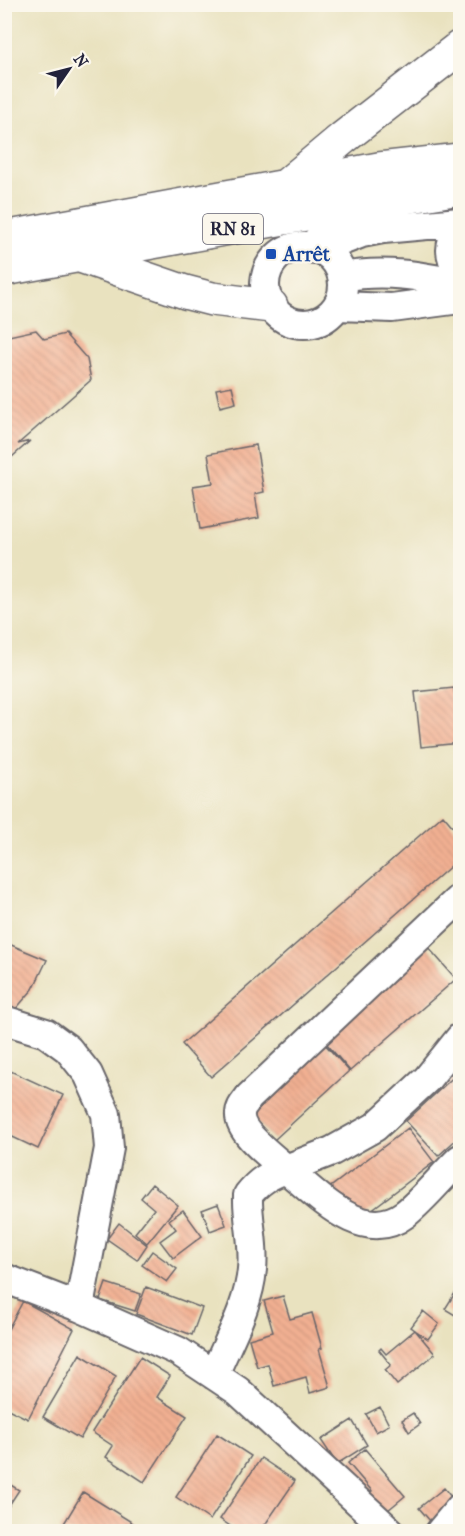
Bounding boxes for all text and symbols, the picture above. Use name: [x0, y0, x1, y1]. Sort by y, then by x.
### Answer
north arrow: [39, 39, 99, 99]
text: N: [70, 50, 93, 72]
road number: RN 81: [203, 214, 263, 244]
place label: Arrêt: [281, 243, 331, 266]
marker: Arrêt: [264, 247, 278, 261]

